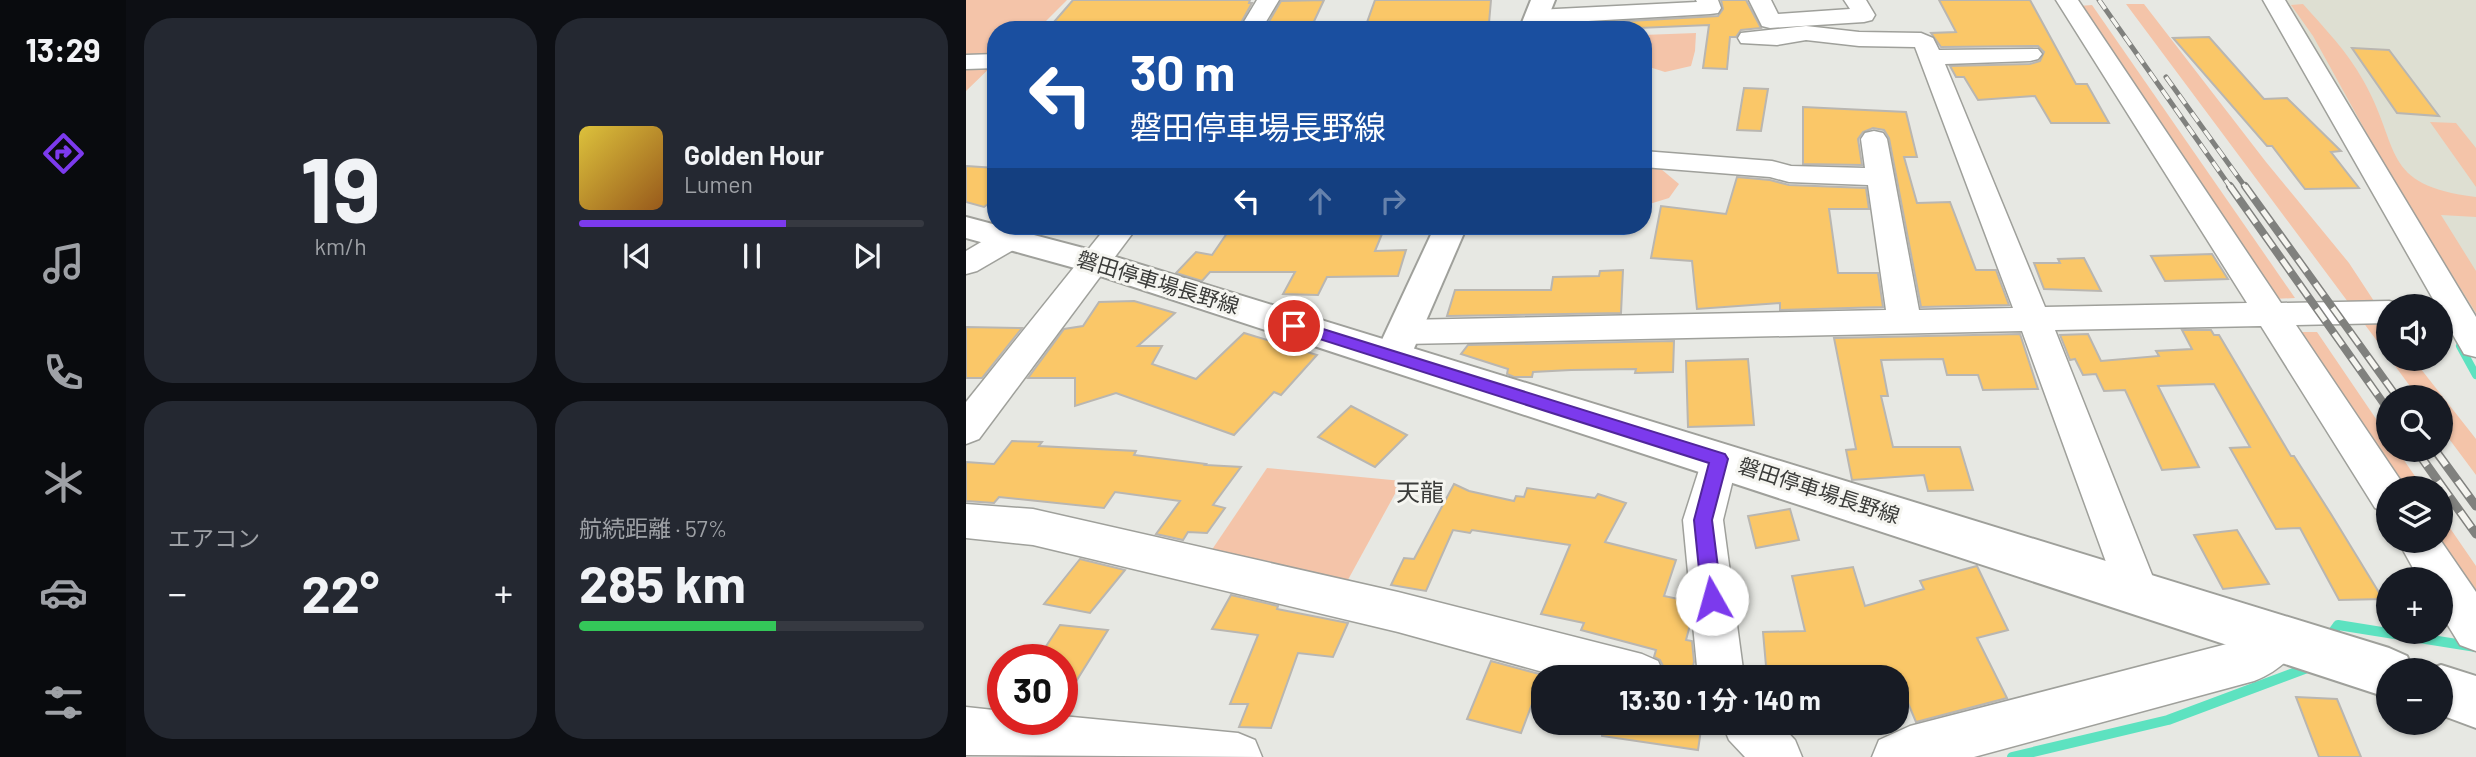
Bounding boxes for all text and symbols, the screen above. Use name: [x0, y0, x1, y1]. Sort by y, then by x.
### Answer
text: 13:29: [25, 30, 101, 68]
text: 30 m: [1130, 42, 1235, 101]
icon: left: [1015, 49, 1106, 140]
text: 磐田停車場長野線: [1130, 107, 1386, 145]
icon: directions: [39, 129, 88, 178]
text: 19: [300, 132, 381, 241]
text: Golden Hour: [684, 139, 824, 170]
text: Lumen: [684, 170, 753, 198]
icon: left: [1228, 182, 1266, 220]
icon: ahead: [1301, 182, 1339, 220]
icon: right: [1374, 182, 1412, 220]
text: km/h: [314, 232, 367, 260]
icon: previous: [618, 237, 656, 275]
icon: pause: [733, 237, 771, 275]
icon: next: [848, 237, 886, 275]
icon: music: [39, 239, 88, 288]
street label: 磐田停車場長野線: [1074, 245, 1242, 318]
map controls: [2376, 294, 2453, 735]
button: sound: [2376, 294, 2453, 371]
pin: [1264, 296, 1324, 356]
icon: arrive: [1275, 307, 1313, 345]
icon: phone: [39, 348, 88, 397]
button: search: [2376, 385, 2453, 462]
street label: 磐田停車場長野線: [1736, 452, 1903, 527]
icon: climate: [39, 458, 88, 507]
button: layers: [2376, 476, 2453, 553]
district label: 天龍: [1396, 477, 1444, 506]
text: 航続距離 · 57%: [579, 514, 727, 542]
text: エアコン: [168, 524, 260, 552]
text: 285 km: [579, 551, 746, 613]
text: 22°: [302, 561, 379, 623]
position arrow: [1675, 562, 1749, 636]
button: +: [2376, 567, 2453, 644]
icon: car: [39, 568, 88, 617]
text: −: [168, 569, 187, 615]
text: +: [494, 569, 513, 615]
speed limit sign: 30: [987, 644, 1078, 735]
button: −: [2376, 658, 2453, 735]
icon: filters: [39, 678, 88, 727]
text: 13:30 · 1 分 · 140 m: [1619, 684, 1821, 715]

